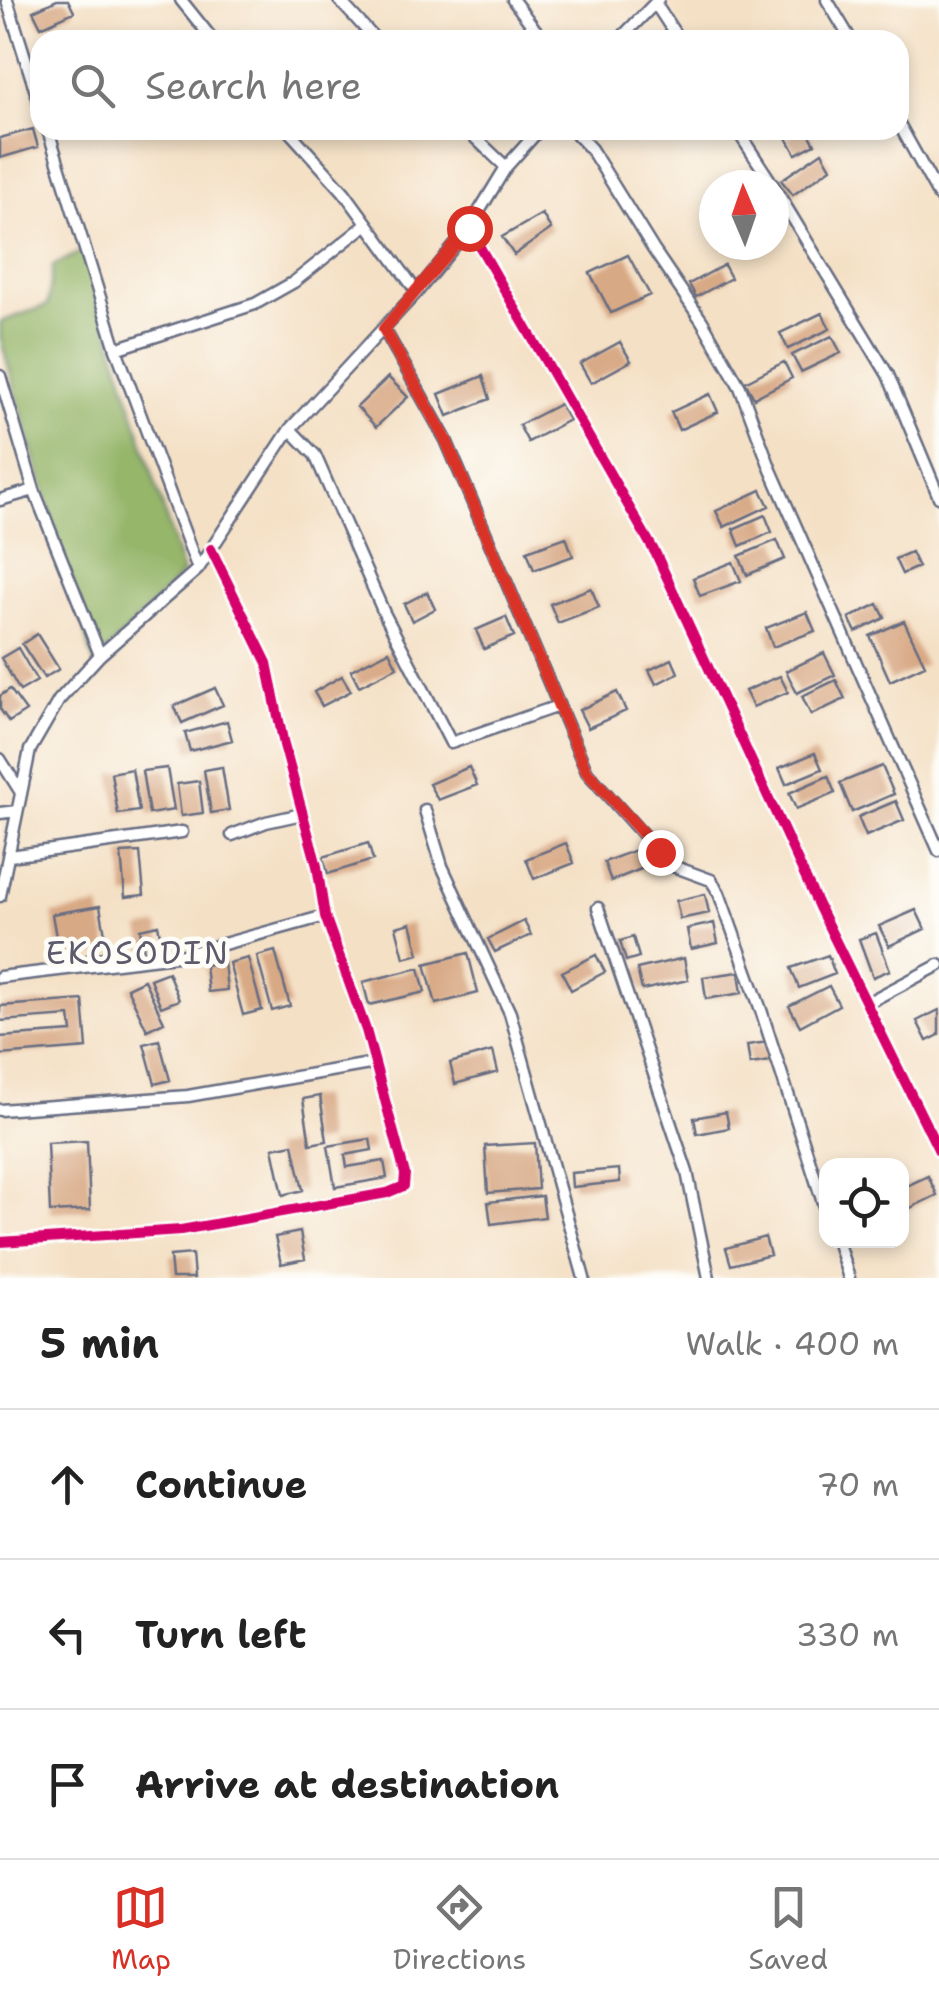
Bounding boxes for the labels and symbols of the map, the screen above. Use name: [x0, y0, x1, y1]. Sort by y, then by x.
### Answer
north arrow: [699, 170, 789, 260]
route start: [447, 206, 493, 252]
route end: [638, 830, 684, 876]
district label: EKOSODIN: [46, 931, 230, 974]

